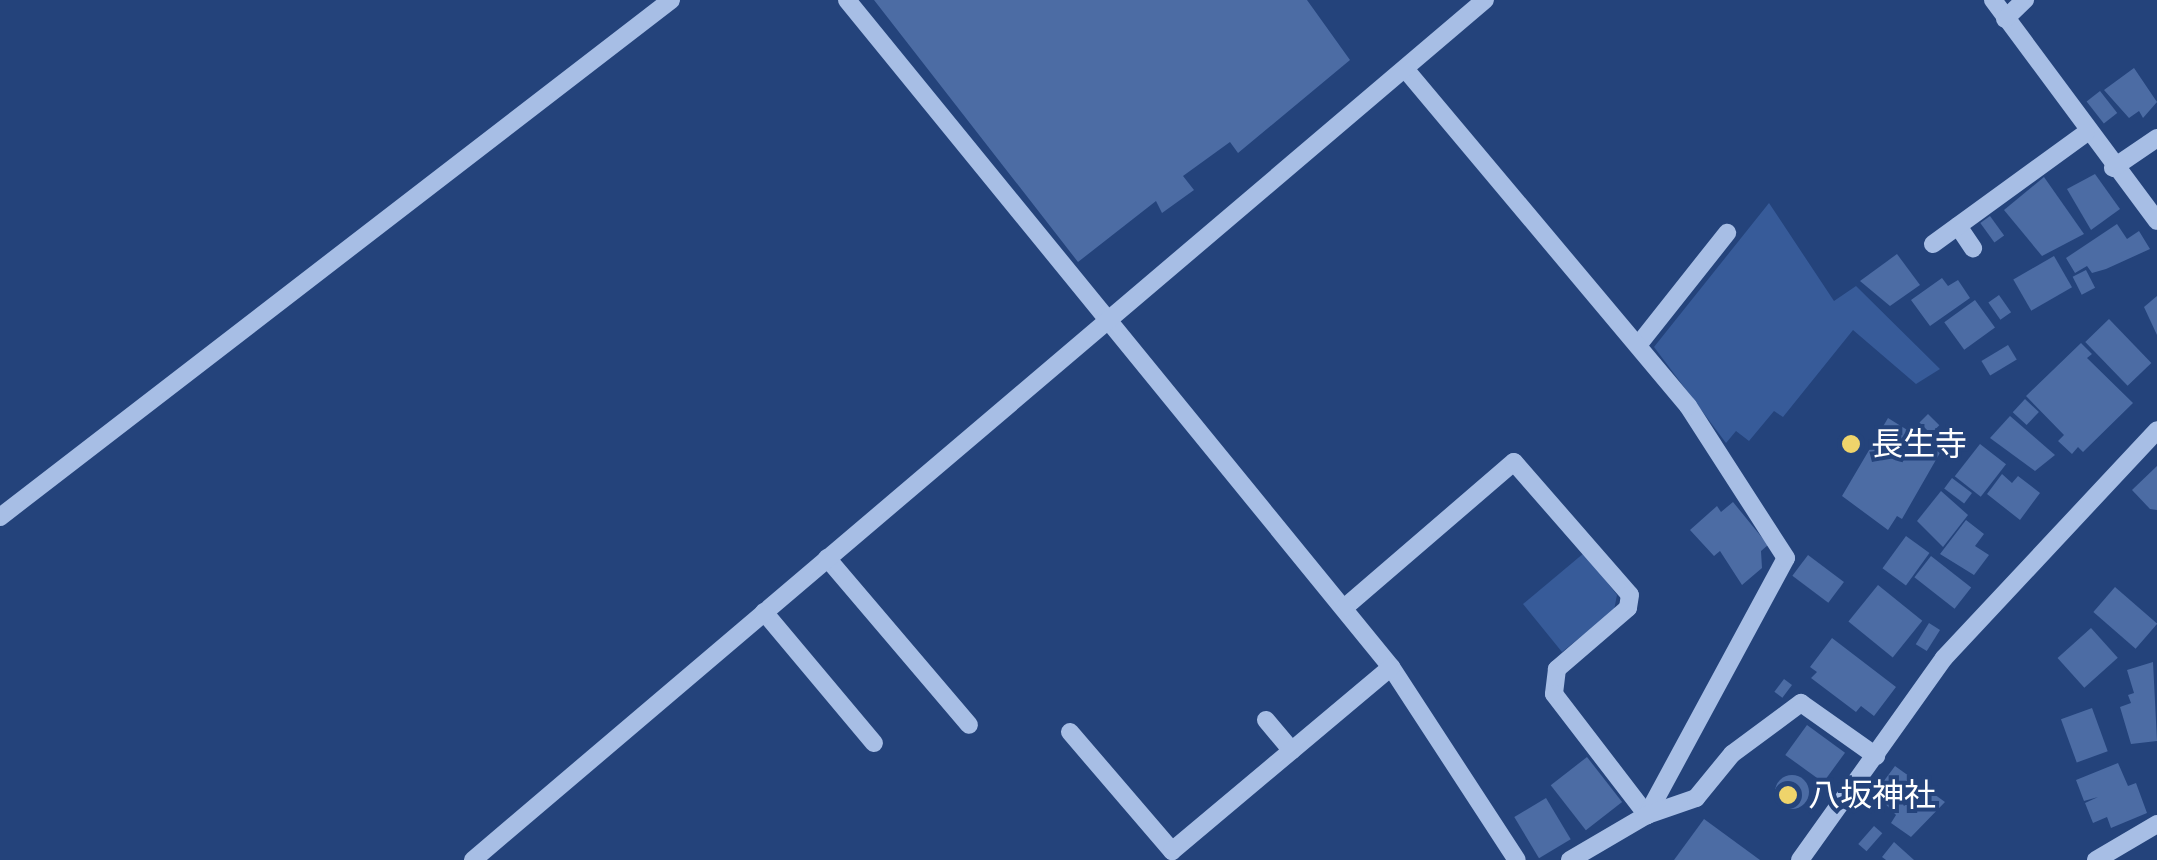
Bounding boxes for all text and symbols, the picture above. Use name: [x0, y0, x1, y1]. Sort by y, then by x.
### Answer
place label: 長生寺: [1871, 425, 1967, 463]
marker: 長生寺: [1840, 433, 1862, 455]
place label: 八坂神社: [1808, 776, 1936, 814]
marker: 八坂神社: [1777, 784, 1799, 806]

